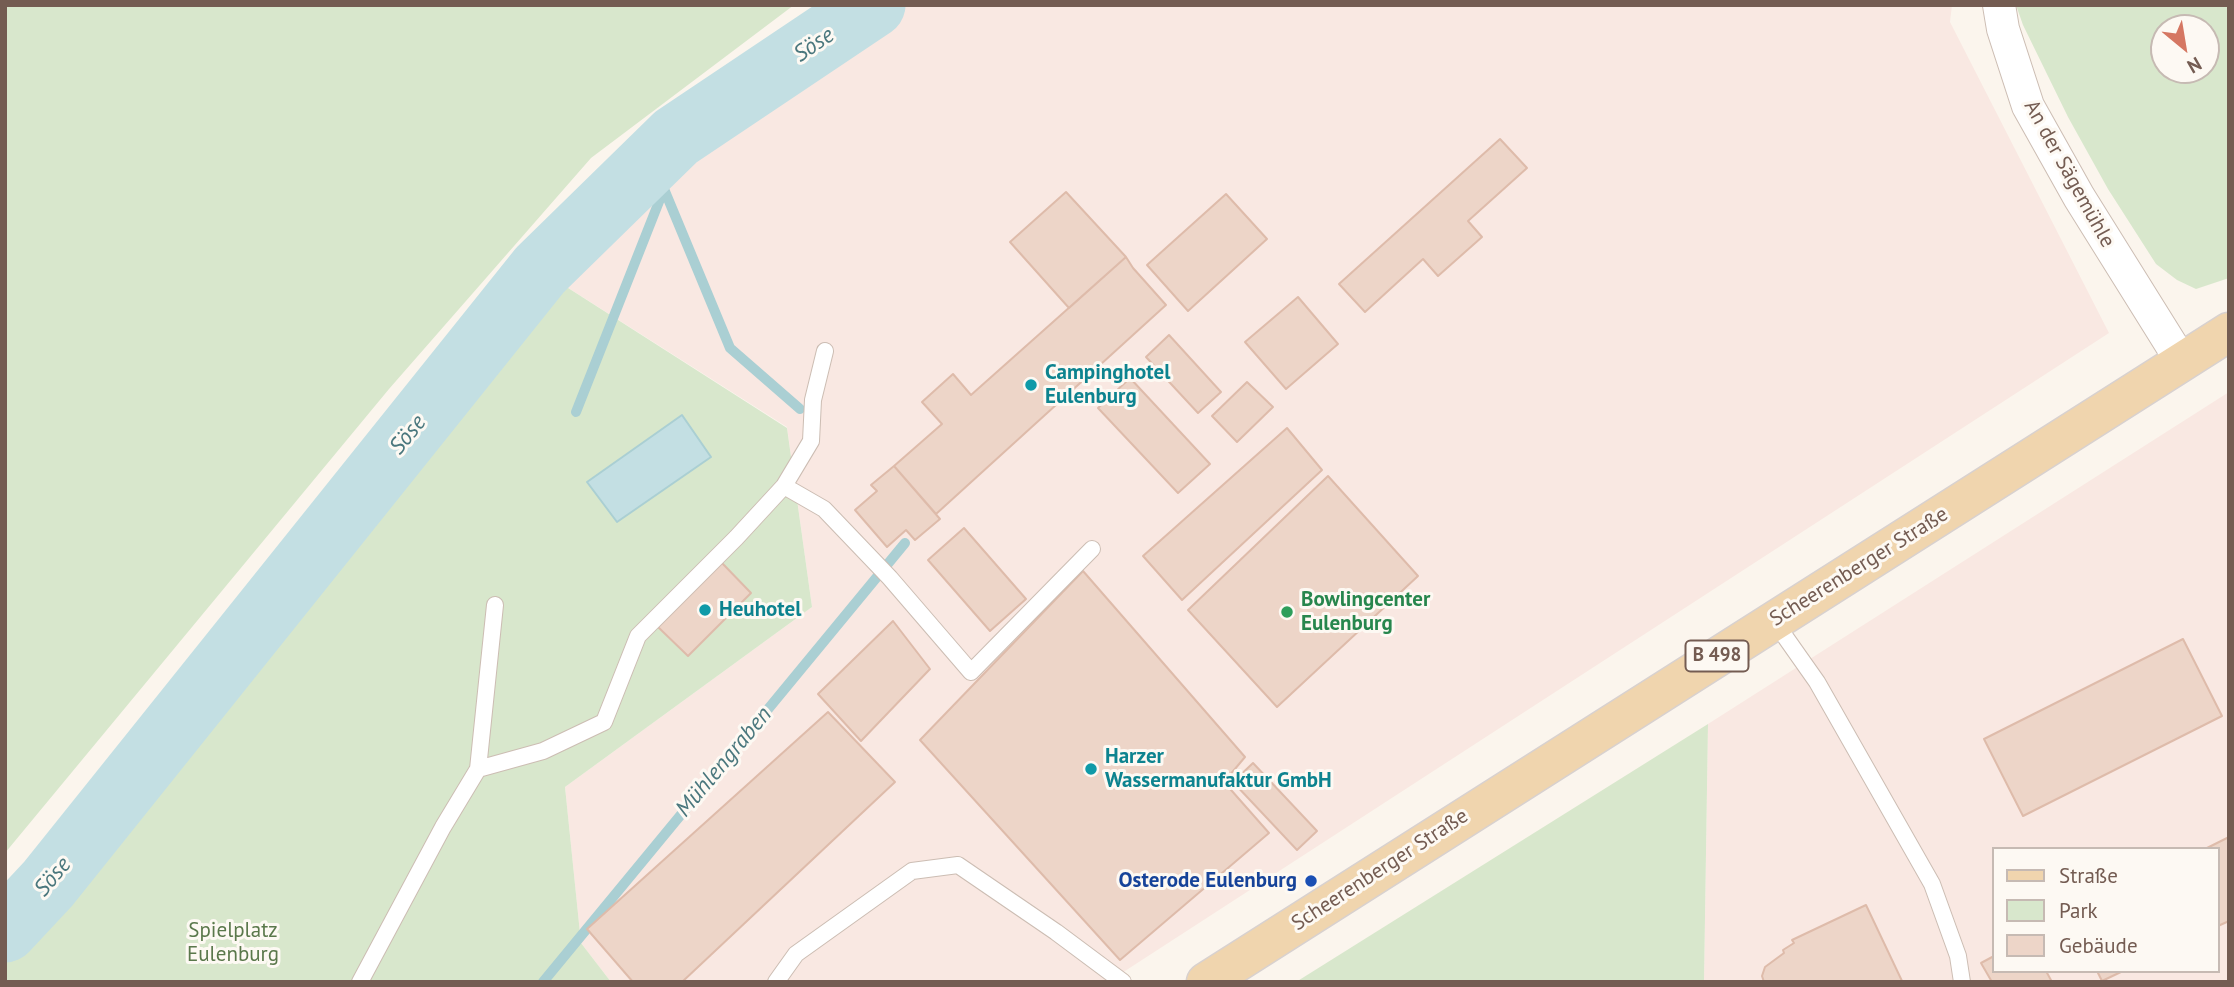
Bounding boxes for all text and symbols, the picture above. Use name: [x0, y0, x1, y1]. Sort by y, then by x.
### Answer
north arrow: [2150, 14, 2220, 84]
water label: Söse: [789, 22, 839, 68]
text: N: [2183, 52, 2206, 79]
street label: An der Sägemühle: [2018, 96, 2120, 252]
place label: Campinghotel Eulenburg: [1045, 360, 1170, 410]
marker: Campinghotel Eulenburg: [1023, 377, 1039, 393]
water label: Söse: [384, 410, 432, 460]
street label: Scheerenberger Straße: [1765, 502, 1953, 632]
place label: Bowlingcenter Eulenburg: [1301, 587, 1430, 637]
place label: Heuhotel: [719, 597, 801, 623]
marker: Heuhotel: [697, 602, 713, 618]
marker: Bowlingcenter Eulenburg: [1279, 604, 1295, 620]
road number: B 498: [1686, 640, 1748, 671]
water label: Mühlengraben: [670, 701, 778, 823]
place label: Harzer Wassermanufaktur GmbH: [1105, 744, 1332, 794]
marker: Harzer Wassermanufaktur GmbH: [1083, 761, 1099, 777]
street label: Scheerenberger Straße: [1287, 804, 1473, 936]
legend: [1993, 847, 2220, 973]
water label: Söse: [29, 852, 77, 902]
text: Straße: [2059, 862, 2118, 889]
place label: Osterode Eulenburg: [1119, 868, 1297, 894]
marker: Osterode Eulenburg: [1303, 873, 1319, 889]
text: Park: [2059, 897, 2098, 924]
park label: Spielplatz Eulenburg: [187, 918, 279, 968]
text: Gebäude: [2059, 932, 2138, 959]

